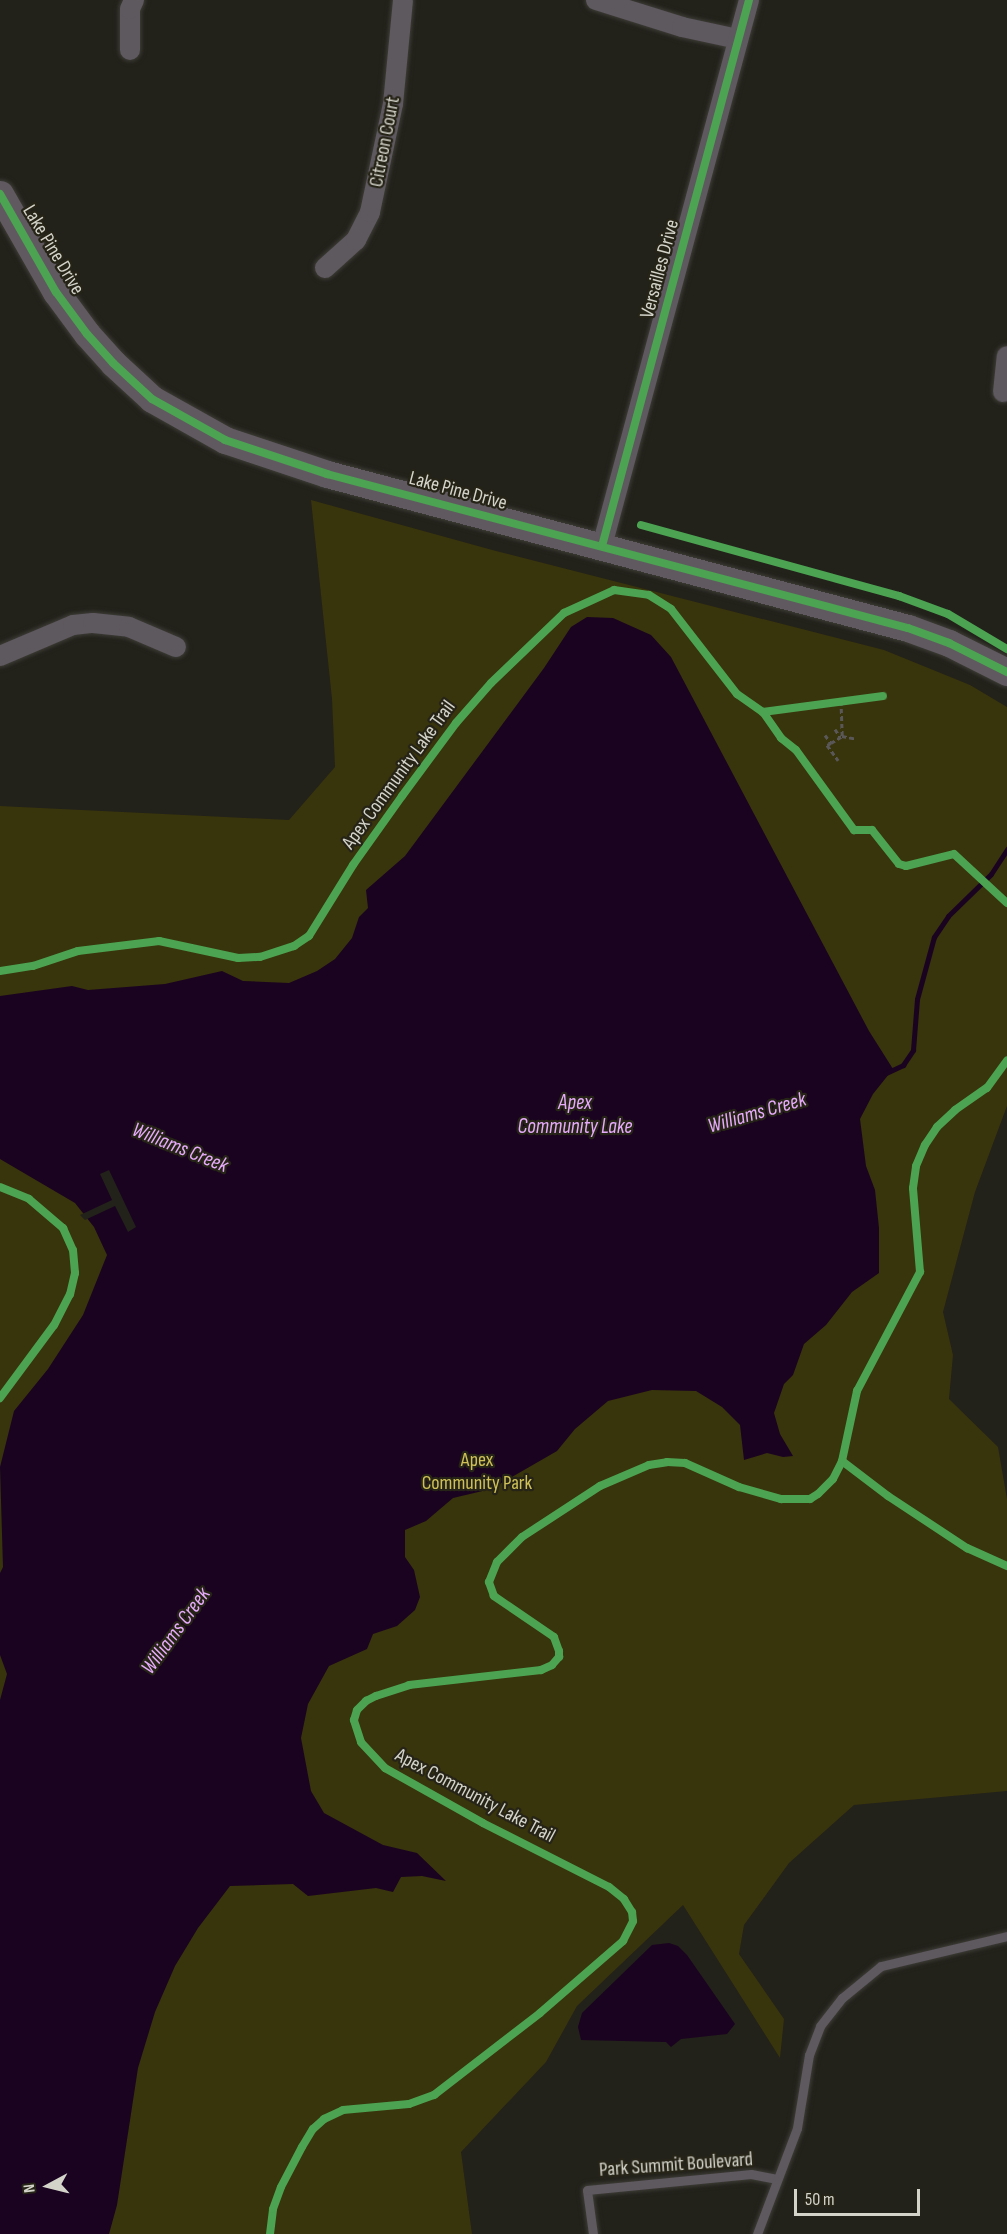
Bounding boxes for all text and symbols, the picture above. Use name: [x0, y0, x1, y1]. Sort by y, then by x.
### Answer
street label: Citreon Court: [365, 95, 405, 189]
street label: Lake Pine Drive: [17, 201, 89, 299]
street label: Versailles Drive: [635, 217, 685, 321]
street label: Lake Pine Drive: [406, 466, 510, 516]
street label: Apex Community Lake Trail: [337, 696, 461, 854]
water label: Williams Creek: [705, 1087, 809, 1139]
water label: Apex Community Lake: [517, 1090, 633, 1140]
water label: Williams Creek: [128, 1117, 232, 1179]
park label: Apex Community Park: [422, 1449, 532, 1496]
water label: Williams Creek: [136, 1583, 216, 1679]
street label: Apex Community Lake Trail: [391, 1744, 559, 1848]
street label: Park Summit Boulevard: [598, 2148, 754, 2182]
north arrow: [18, 2156, 78, 2216]
scale bar: [797, 2177, 923, 2215]
text: N: [20, 2183, 40, 2194]
text: 50 m: [805, 2189, 835, 2210]

